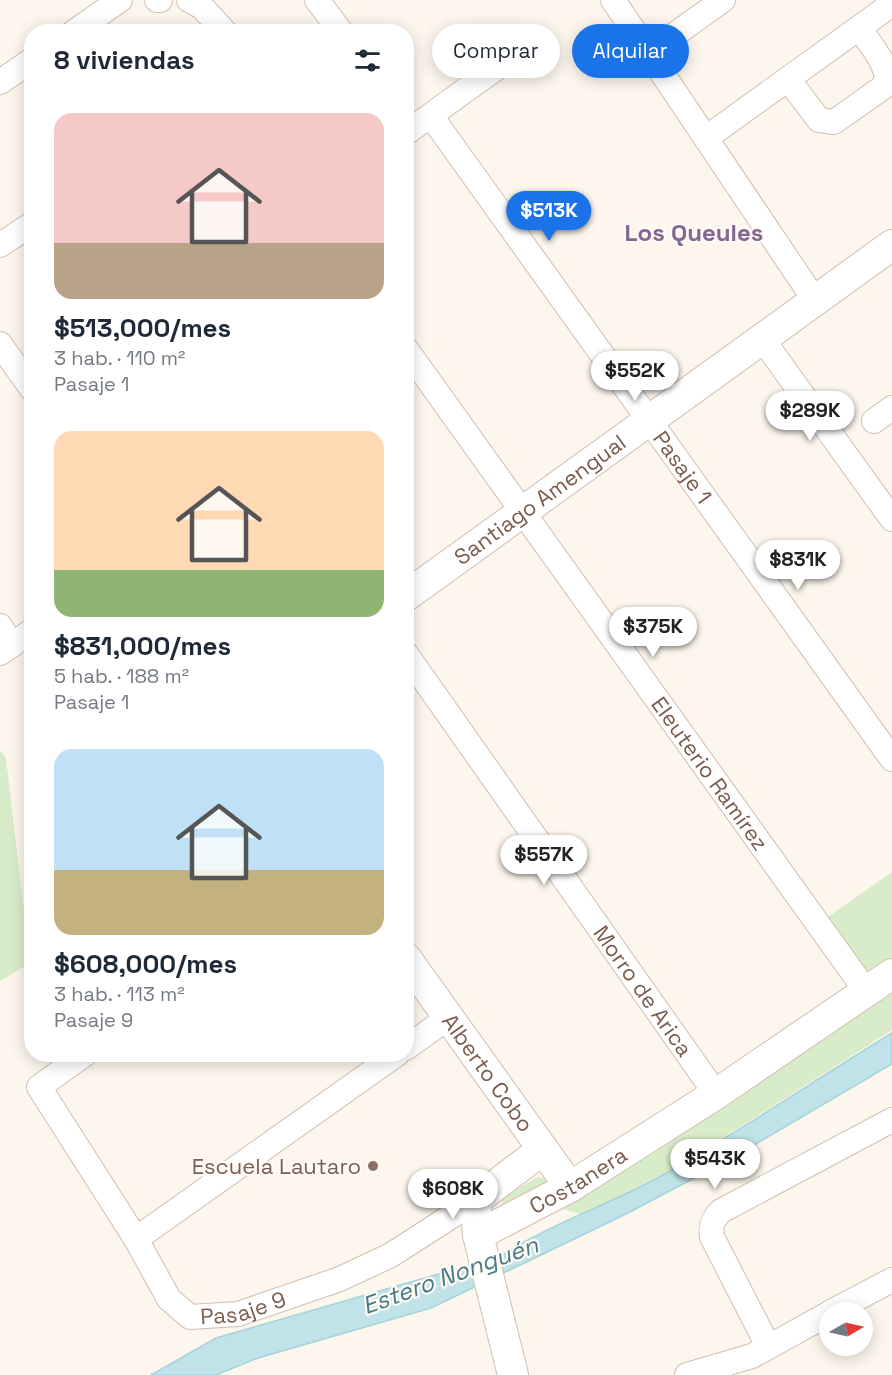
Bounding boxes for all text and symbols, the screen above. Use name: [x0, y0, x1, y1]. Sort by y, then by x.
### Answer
chip: Comprar: [432, 24, 560, 78]
chip: Alquilar: [572, 24, 689, 78]
text: 8 viviendas: [54, 43, 195, 77]
icon: filters: [351, 44, 384, 77]
icon: home: [165, 152, 273, 260]
pin: $513K: [507, 191, 591, 242]
text: $513K: [520, 197, 578, 223]
district label: Los Queules: [625, 217, 763, 248]
text: $513,000/mes: [54, 311, 231, 345]
text: 3 hab. · 110 m²: [54, 345, 185, 371]
pin: $552K: [593, 351, 677, 402]
text: $552K: [605, 357, 665, 383]
text: Pasaje 1: [54, 371, 129, 397]
pin: $289K: [768, 391, 852, 442]
text: $289K: [780, 397, 840, 423]
street label: Pasaje 1: [647, 425, 718, 509]
street label: Santiago Amengual: [448, 428, 631, 571]
icon: home: [165, 470, 273, 578]
pin: $831K: [756, 540, 840, 591]
text: $831K: [769, 546, 827, 572]
pin: $375K: [611, 607, 695, 658]
text: $375K: [623, 613, 683, 639]
text: $831,000/mes: [54, 629, 231, 663]
text: 5 hab. · 188 m²: [54, 663, 189, 689]
text: Pasaje 1: [54, 689, 129, 715]
street label: Eleuterio Ramírez: [645, 691, 775, 856]
icon: home: [165, 788, 273, 896]
pin: $557K: [502, 835, 586, 886]
text: $557K: [514, 841, 574, 867]
street label: Morro de Arica: [587, 920, 699, 1062]
text: $608,000/mes: [54, 947, 237, 981]
text: 3 hab. · 113 m²: [54, 981, 185, 1007]
text: Pasaje 9: [54, 1007, 133, 1033]
street label: Alberto Cobo: [436, 1008, 540, 1137]
pin: $543K: [673, 1139, 757, 1190]
street label: Costanera: [524, 1140, 632, 1220]
text: $543K: [684, 1145, 746, 1171]
place label: Escuela Lautaro: [192, 1152, 361, 1180]
marker: Escuela Lautaro: [366, 1159, 380, 1173]
pin: $608K: [411, 1169, 495, 1220]
text: $608K: [422, 1175, 484, 1201]
water label: Estero Nonguén: [358, 1228, 543, 1321]
street label: Pasaje 9: [199, 1285, 289, 1330]
north arrow: [819, 1302, 873, 1356]
map controls: [819, 1302, 873, 1356]

